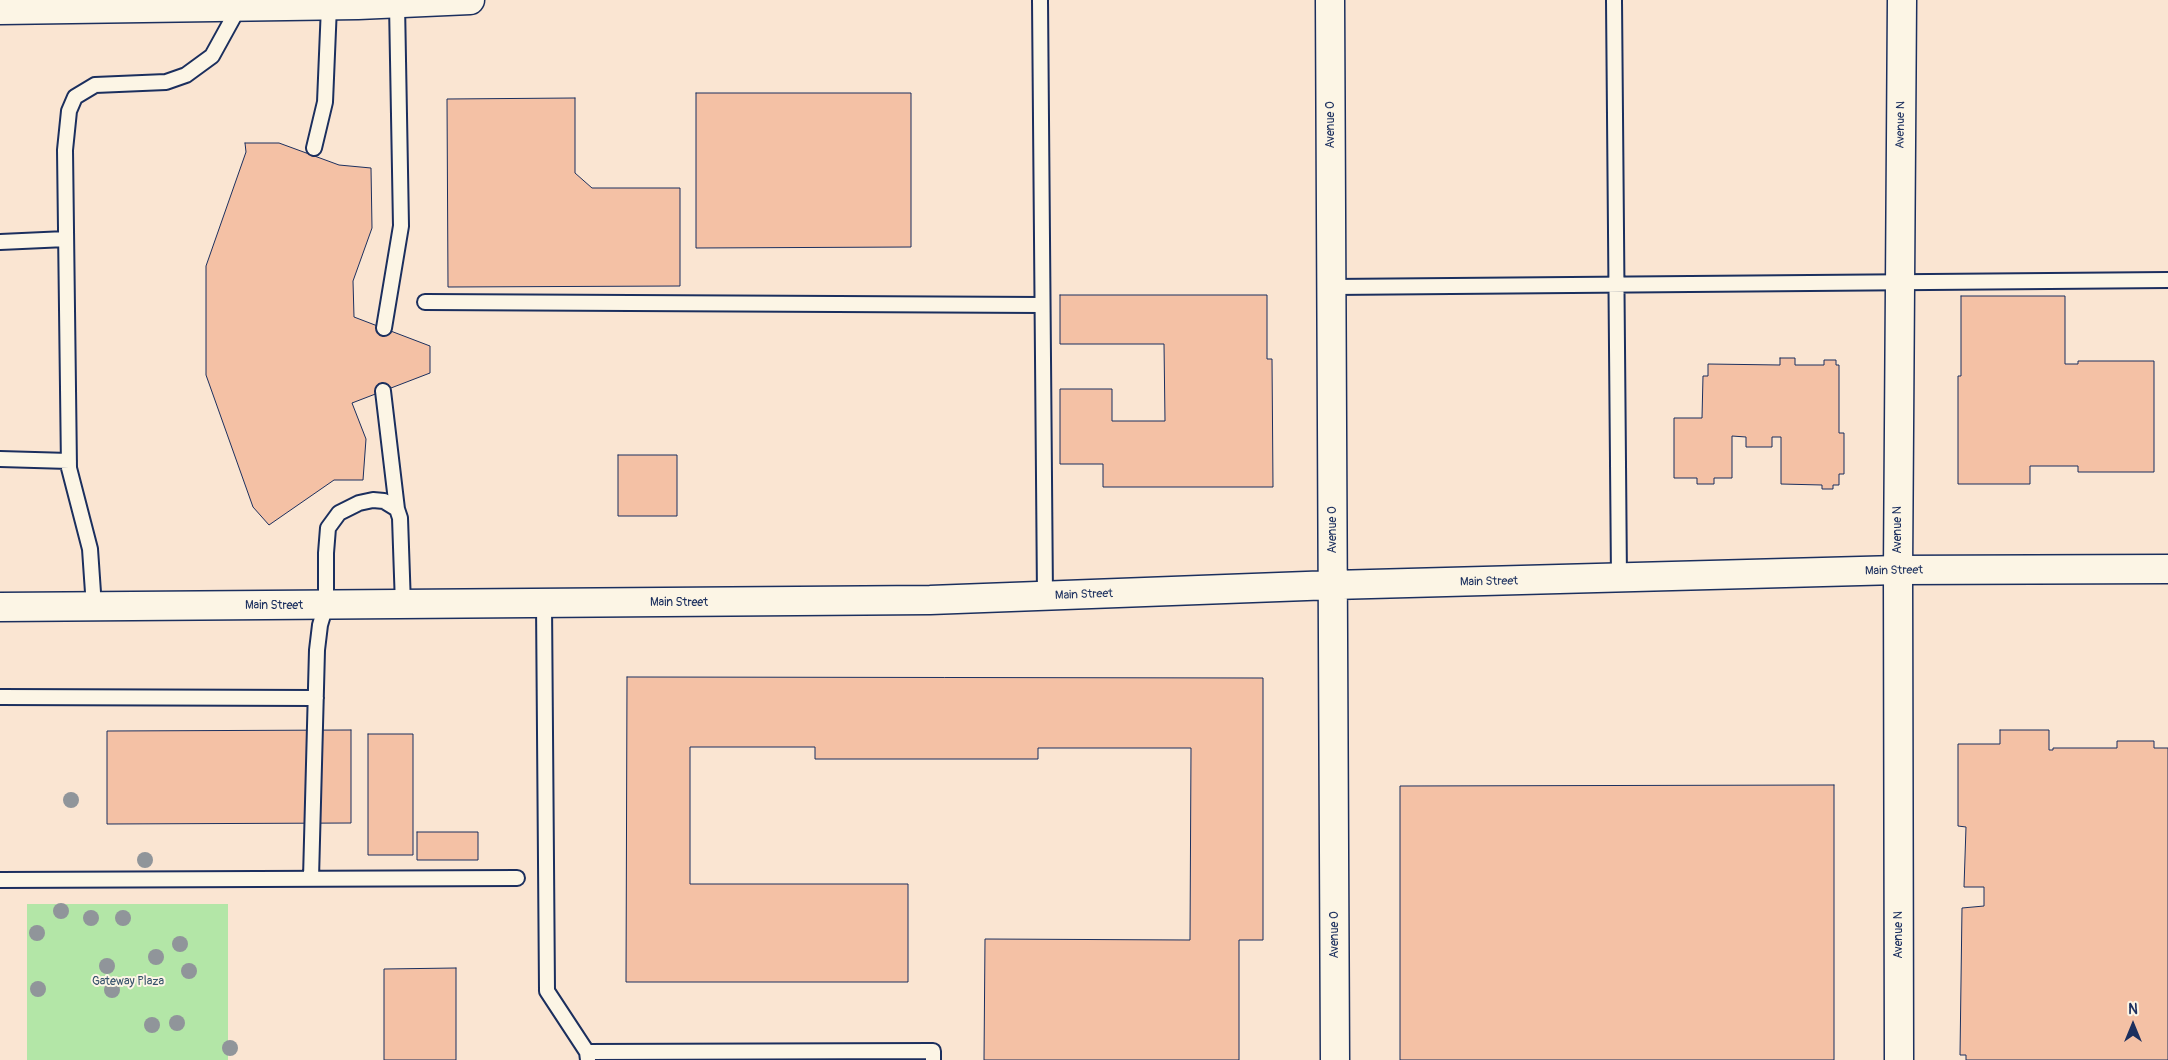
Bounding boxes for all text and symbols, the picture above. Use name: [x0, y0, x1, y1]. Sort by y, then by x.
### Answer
street label: Avenue O: [1324, 101, 1338, 149]
street label: Avenue N: [1893, 101, 1909, 149]
street label: Avenue O: [1326, 506, 1340, 554]
street label: Avenue N: [1891, 506, 1905, 554]
street label: Main Street: [1865, 563, 1923, 579]
street label: Main Street: [1460, 574, 1518, 590]
street label: Main Street: [1055, 587, 1113, 603]
street label: Main Street: [650, 596, 708, 610]
street label: Main Street: [245, 599, 303, 613]
street label: Avenue O: [1328, 911, 1342, 959]
street label: Avenue N: [1892, 911, 1906, 959]
park label: Gateway Plaza: [92, 975, 164, 989]
north arrow: [2108, 1000, 2158, 1050]
text: N: [2128, 1001, 2138, 1018]

